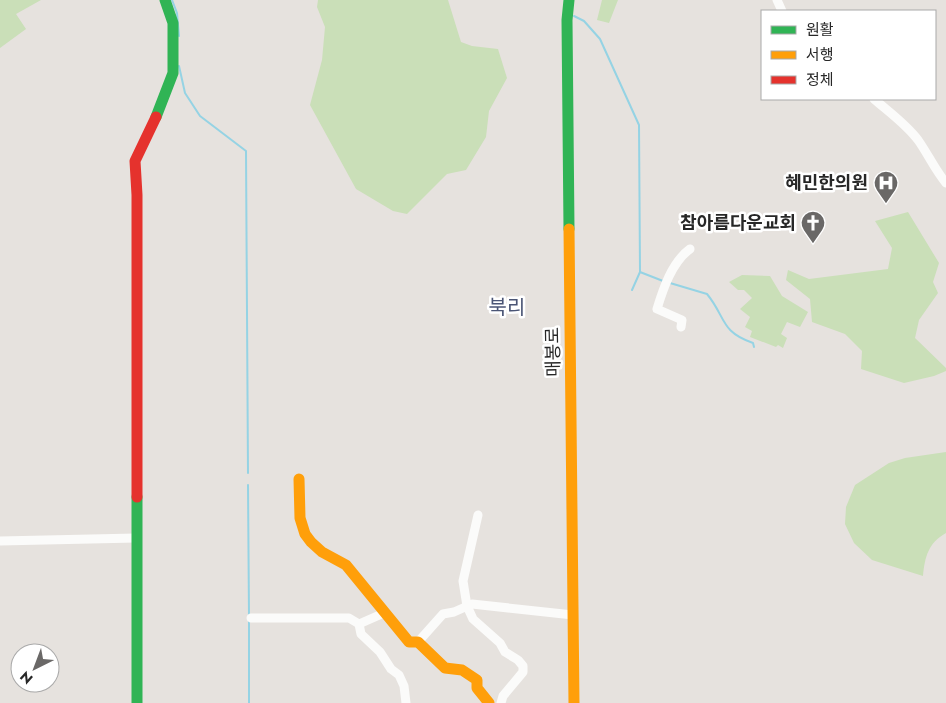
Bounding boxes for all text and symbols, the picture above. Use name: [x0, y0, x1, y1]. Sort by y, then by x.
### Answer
legend: [761, 10, 936, 100]
text: 원활: [806, 19, 834, 41]
text: 서행: [806, 44, 834, 66]
text: 정체: [806, 69, 834, 91]
place label: 혜민한의원: [785, 170, 868, 196]
hospital icon: 혜민한의원: [873, 170, 899, 204]
place label: 참아름다운교회: [680, 210, 796, 236]
church icon: 참아름다운교회: [800, 210, 826, 244]
district label: 북리: [489, 293, 525, 322]
street label: 매봉로: [540, 327, 566, 377]
north arrow: [10, 643, 60, 693]
text: N: [15, 667, 37, 689]

